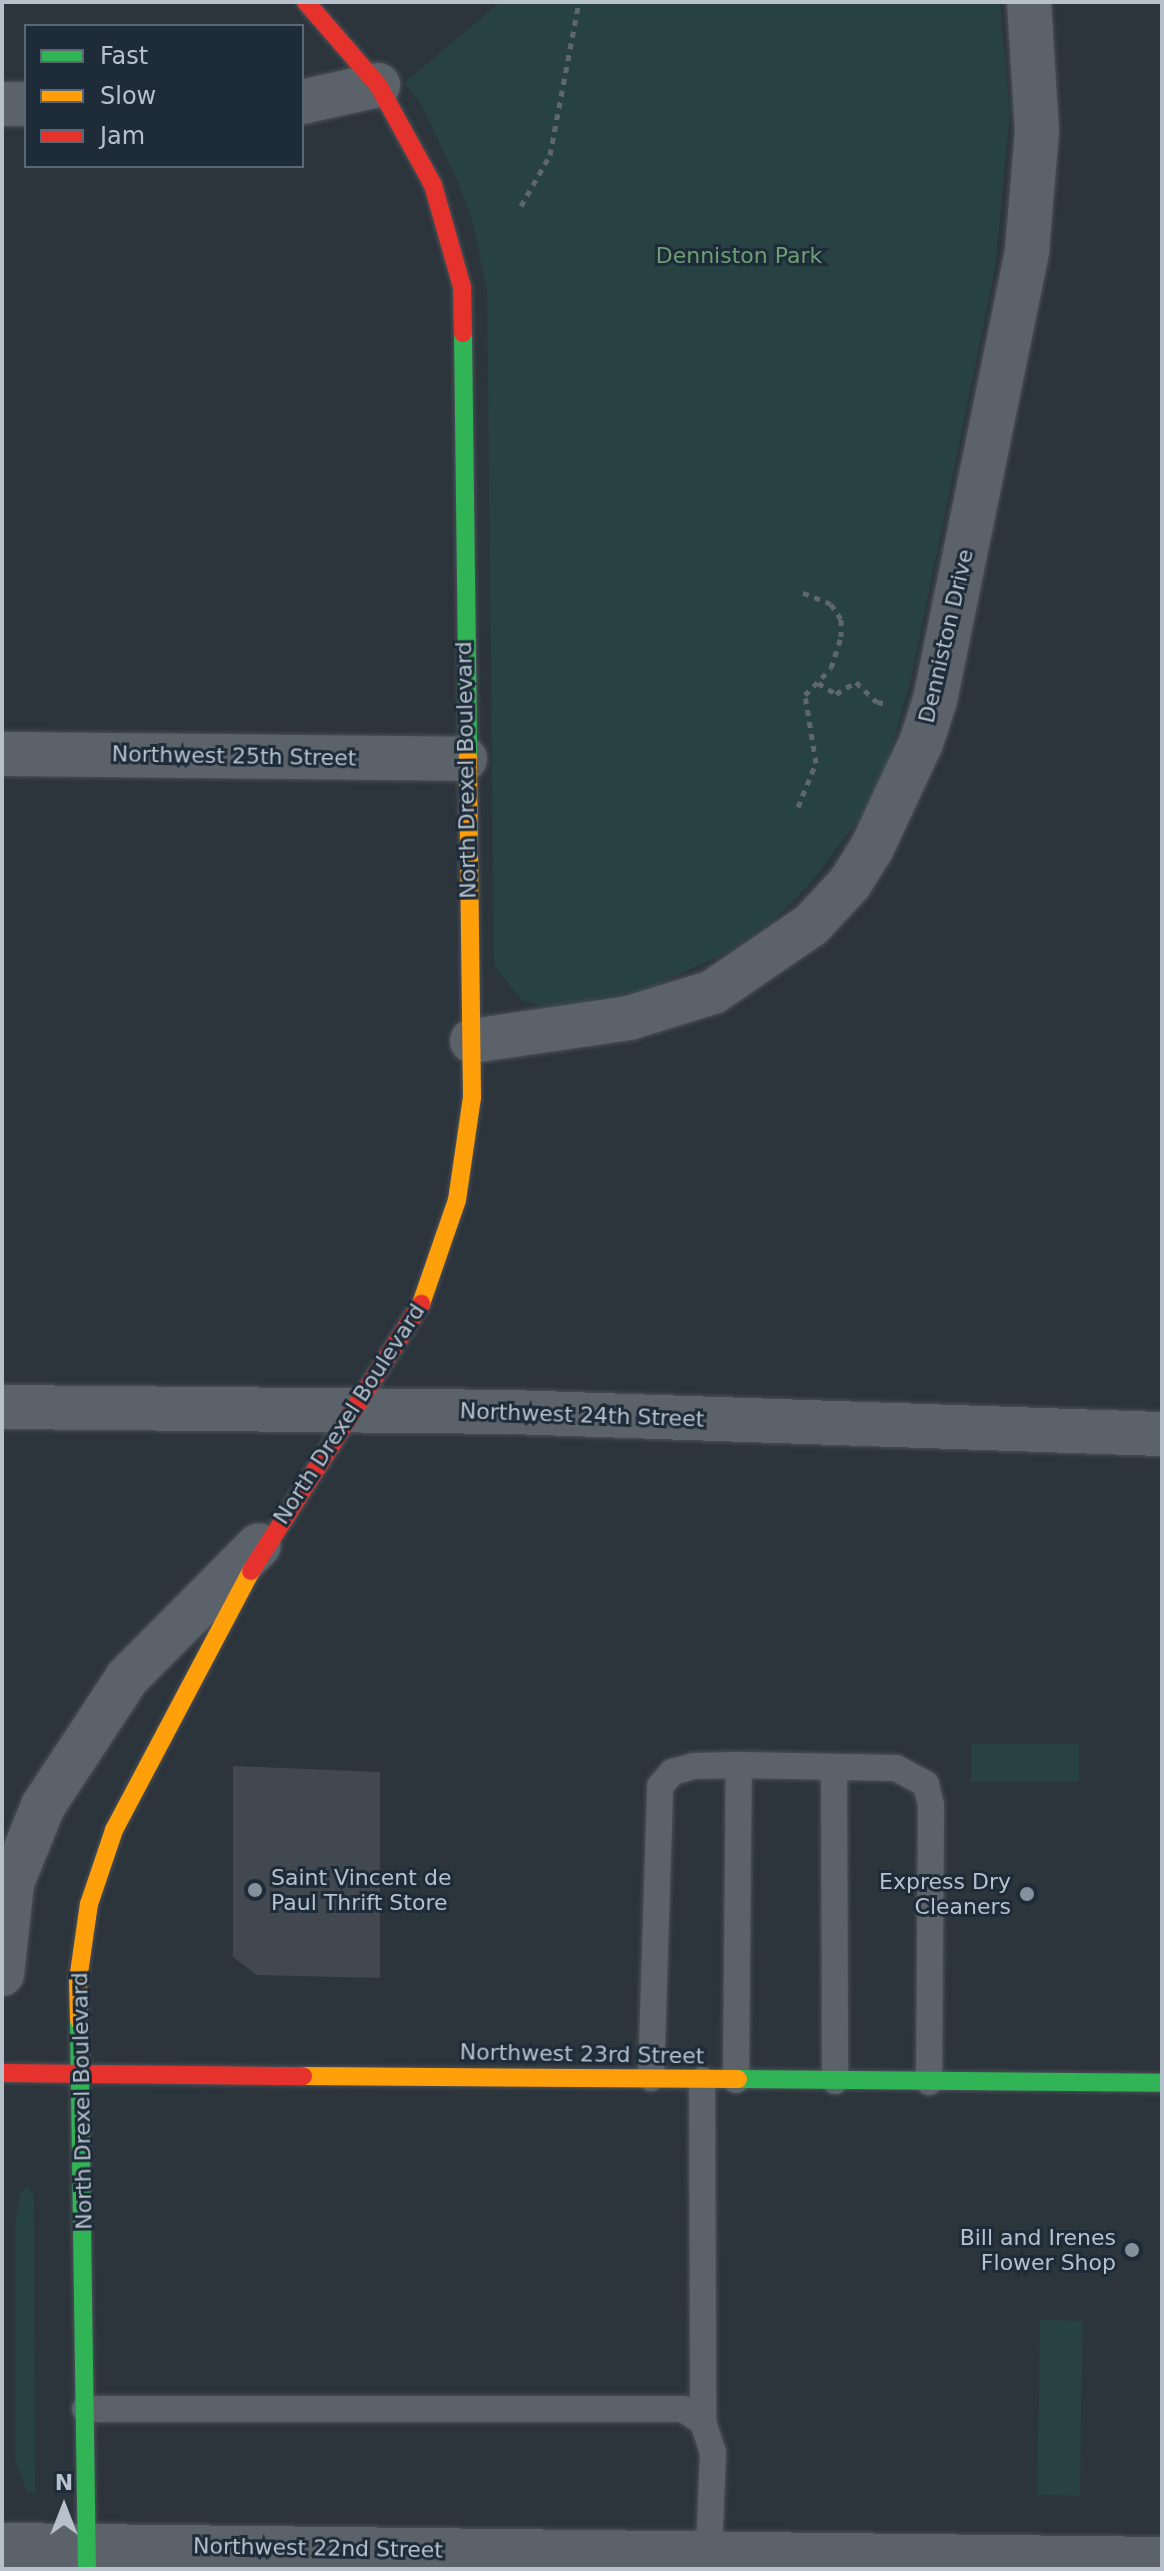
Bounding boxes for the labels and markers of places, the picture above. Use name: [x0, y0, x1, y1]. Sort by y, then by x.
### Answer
place label: Saint Vincent de Paul Thrift Store: [271, 1864, 451, 1916]
place label: Express Dry Cleaners: [879, 1868, 1011, 1920]
marker: Saint Vincent de Paul Thrift Store: [246, 1881, 264, 1899]
marker: Express Dry Cleaners: [1018, 1885, 1036, 1903]
place label: Bill and Irenes Flower Shop: [960, 2224, 1116, 2276]
marker: Bill and Irenes Flower Shop: [1123, 2241, 1141, 2259]

